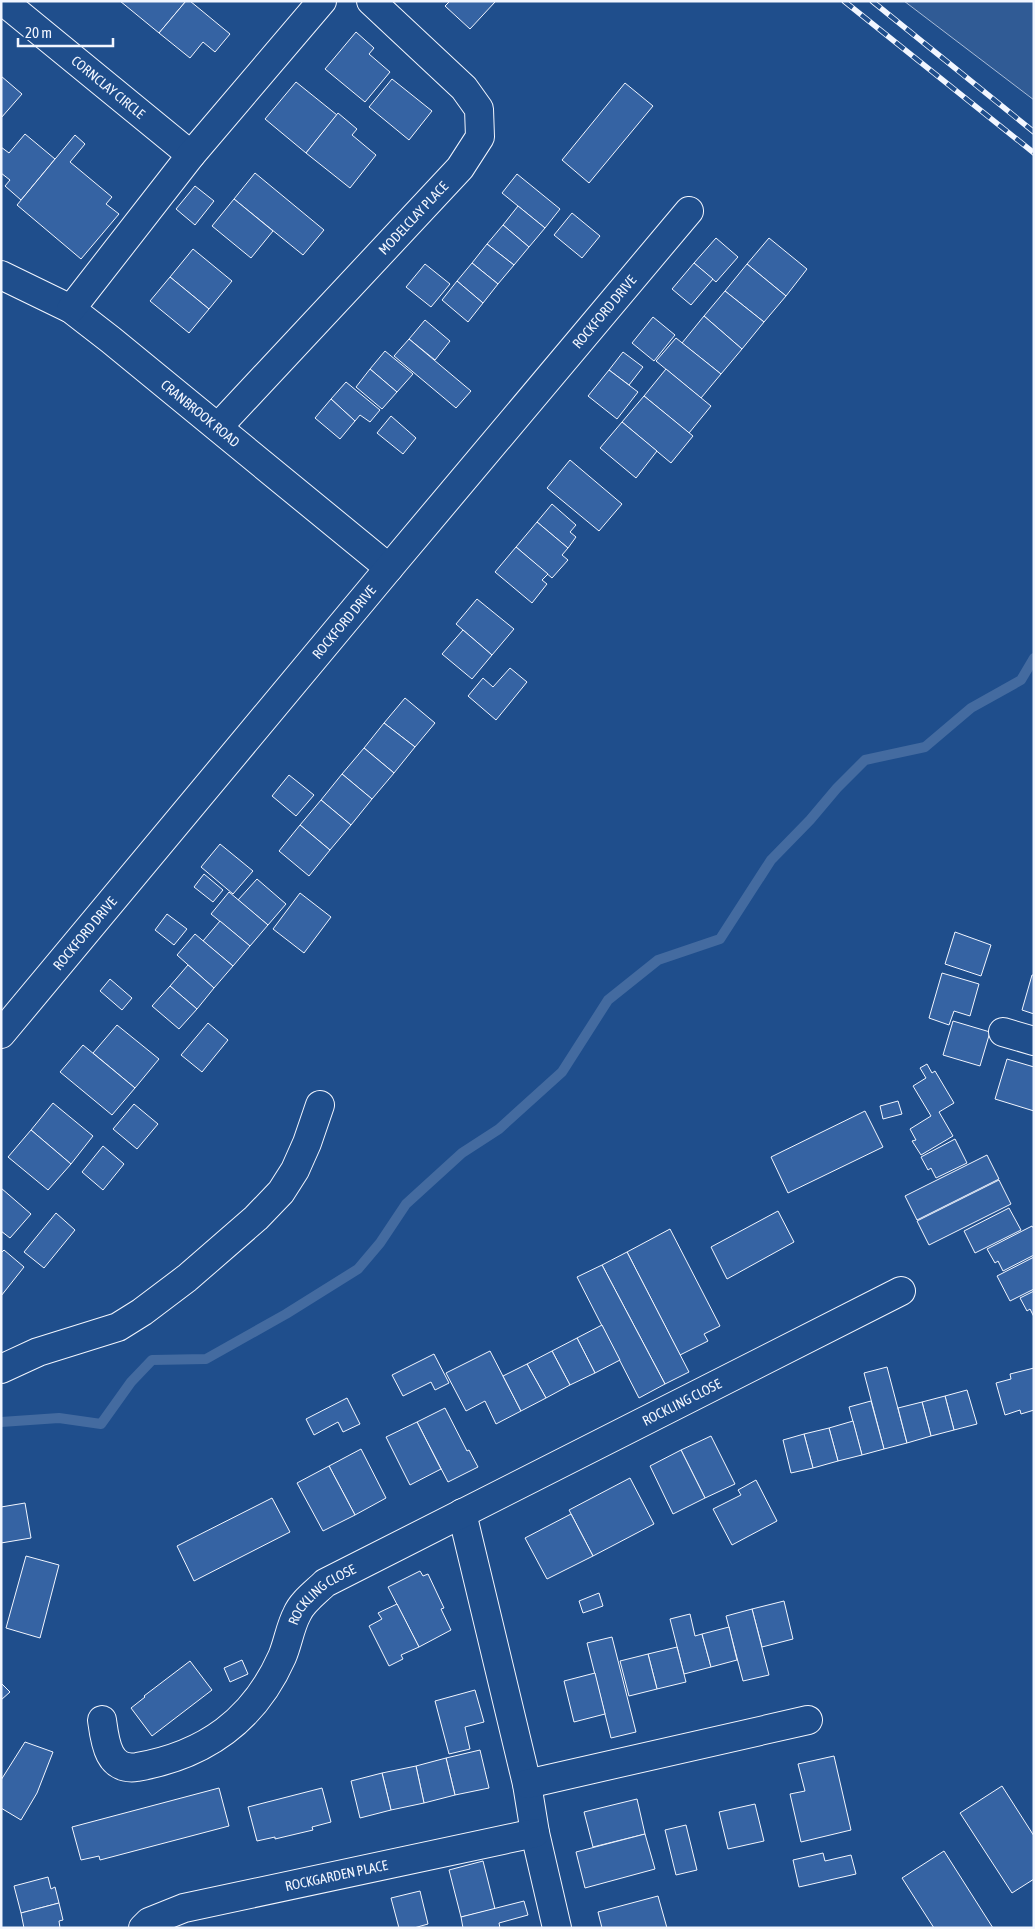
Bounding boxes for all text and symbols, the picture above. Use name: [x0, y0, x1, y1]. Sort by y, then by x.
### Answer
scale bar: [18, 15, 112, 47]
text: 20 m: [25, 24, 52, 41]
street label: CORNCLAY CIRCLE: [68, 52, 148, 122]
street label: MODELCLAY PLACE: [375, 178, 451, 258]
street label: ROCKFORD DRIVE: [569, 272, 639, 351]
street label: CRANBROOK ROAD: [158, 376, 243, 450]
street label: ROCKFORD DRIVE: [309, 582, 379, 662]
street label: ROCKFORD DRIVE: [50, 894, 120, 973]
street label: ROCKLING CLOSE: [640, 1376, 724, 1429]
street label: ROCKLING CLOSE: [285, 1561, 358, 1627]
street label: ROCKGARDEN PLACE: [284, 1857, 389, 1894]

